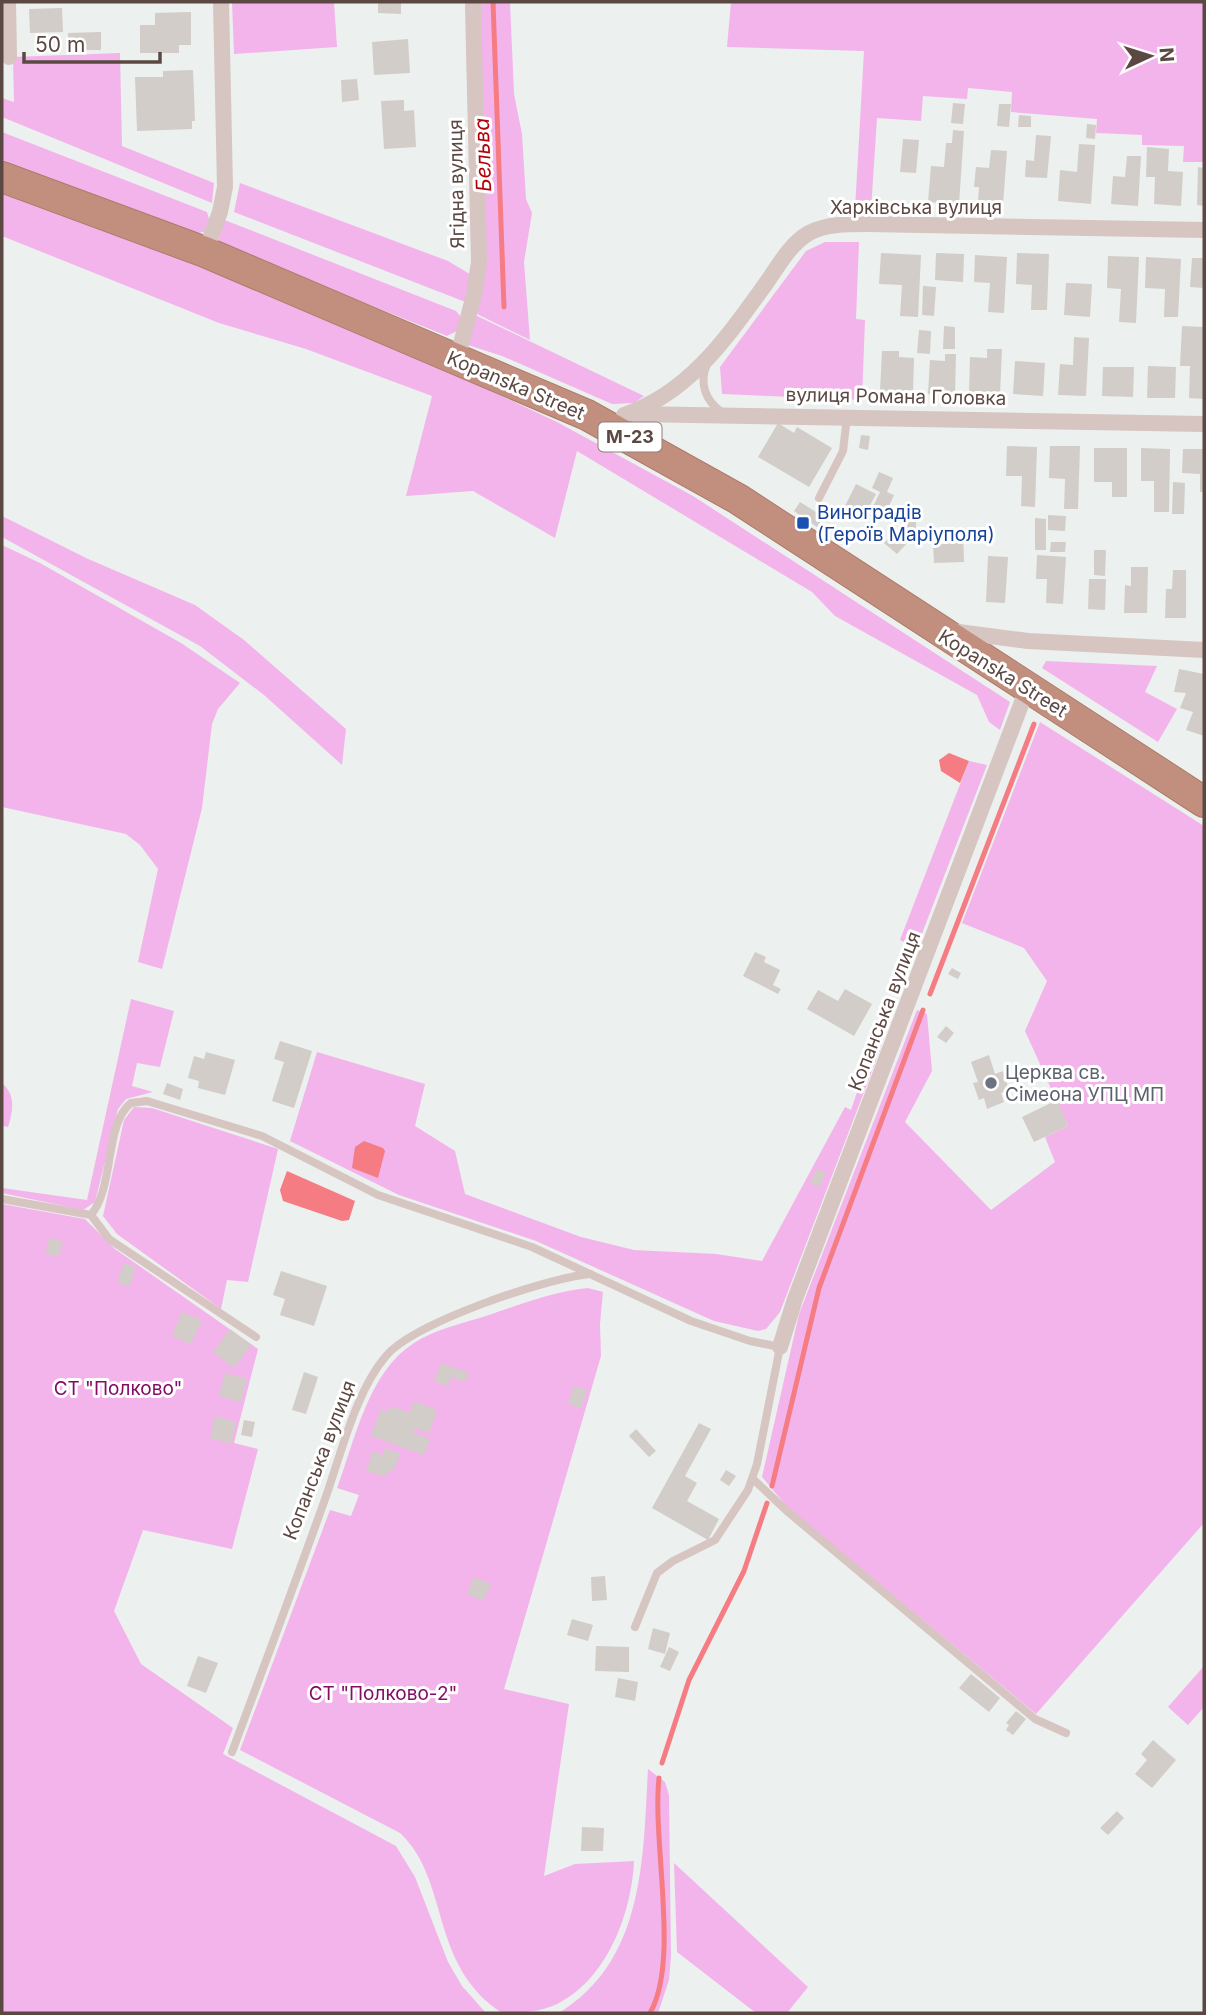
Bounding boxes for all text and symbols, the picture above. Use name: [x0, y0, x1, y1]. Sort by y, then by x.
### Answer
scale bar: [24, 21, 161, 65]
north arrow: [1115, 21, 1185, 91]
text: 50 m: [35, 32, 85, 57]
text: N: [1154, 47, 1178, 63]
water label: Бельва: [469, 117, 496, 193]
street label: Ягідна вулиця: [444, 119, 469, 249]
street label: Харківська вулиця: [830, 196, 1002, 219]
street label: Kopanska Street: [444, 346, 588, 425]
street label: вулиця Романа Головка: [785, 383, 1007, 410]
road number: М-23: [598, 422, 662, 452]
place label: Виноградів (Героїв Маріуполя): [817, 501, 995, 546]
marker: Виноградів (Героїв Маріуполя): [795, 515, 811, 531]
street label: Kopanska Street: [934, 625, 1071, 722]
street label: Копанська вулиця: [843, 928, 925, 1094]
place label: Церква св. Сімеона УПЦ МП: [1005, 1061, 1164, 1106]
marker: Церква св. Сімеона УПЦ МП: [983, 1075, 999, 1091]
park label: СТ "Полково": [54, 1377, 182, 1400]
street label: Копанська вулиця: [278, 1377, 360, 1543]
park label: СТ "Полково-2": [309, 1682, 457, 1705]

